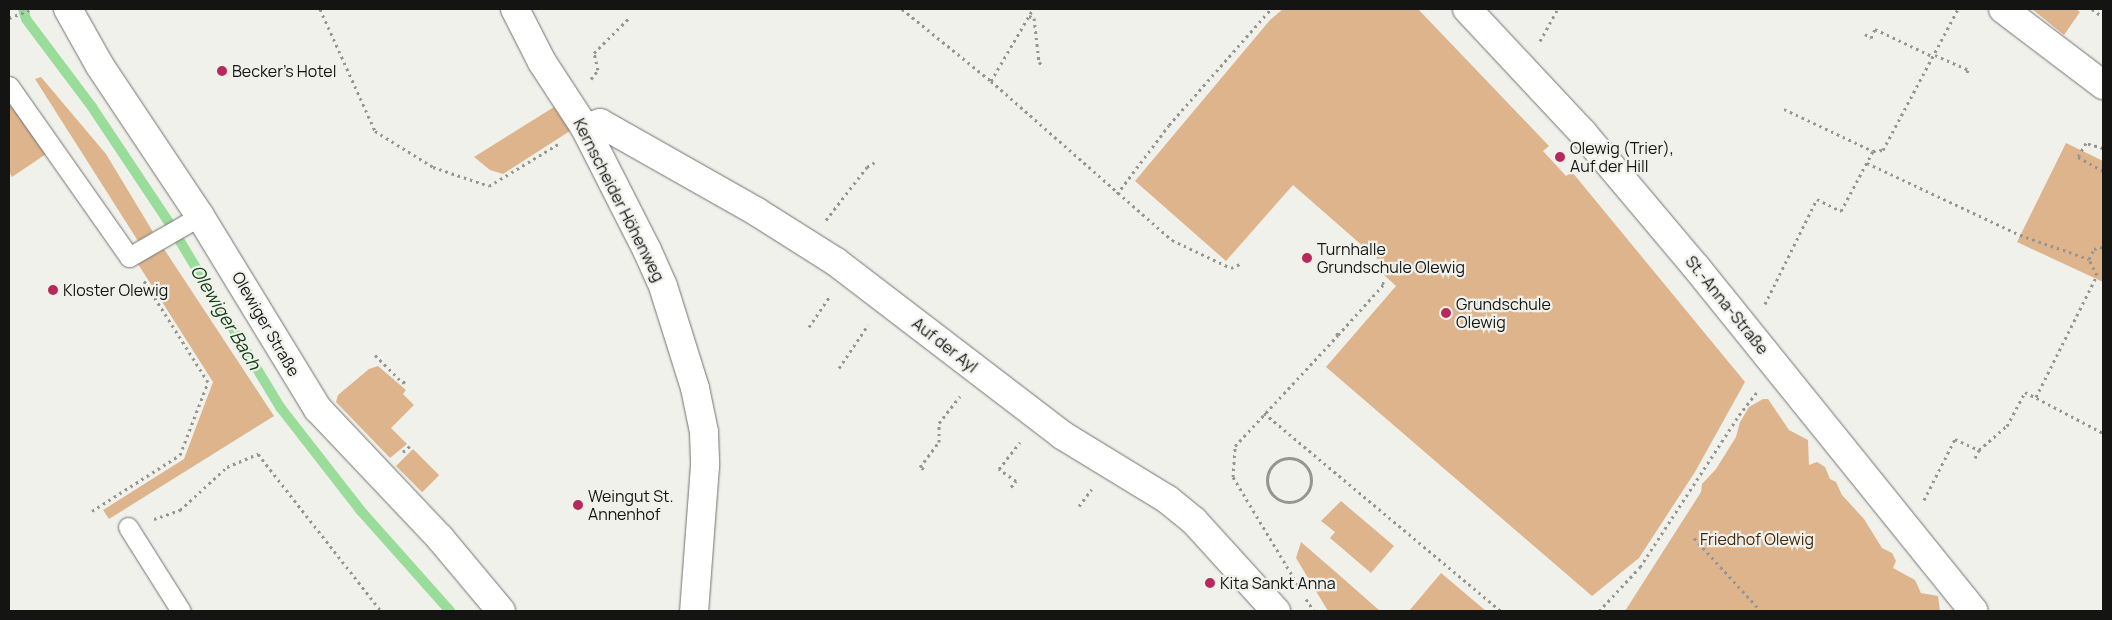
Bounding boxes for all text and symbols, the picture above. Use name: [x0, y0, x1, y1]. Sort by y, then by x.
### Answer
place label: Becker's Hotel: [232, 61, 336, 81]
marker: Becker's Hotel: [216, 65, 228, 77]
street label: Kernscheider Höhenweg: [569, 115, 669, 285]
place label: Olewig (Trier), Auf der Hill: [1570, 138, 1674, 176]
marker: Olewig (Trier), Auf der Hill: [1554, 151, 1566, 163]
place label: Turnhalle Grundschule Olewig: [1317, 239, 1465, 277]
marker: Turnhalle Grundschule Olewig: [1301, 252, 1313, 264]
street label: St.-Anna-Straße: [1681, 252, 1773, 358]
water label: Olewiger Bach: [186, 261, 266, 373]
street label: Olewiger Straße: [228, 268, 304, 380]
place label: Kloster Olewig: [63, 280, 168, 300]
marker: Kloster Olewig: [47, 284, 59, 296]
place label: Grundschule Olewig: [1456, 294, 1551, 332]
marker: Grundschule Olewig: [1440, 307, 1452, 319]
street label: Auf der Ayl: [908, 313, 982, 377]
place label: Weingut St. Annenhof: [588, 486, 674, 524]
marker: Weingut St. Annenhof: [572, 499, 584, 511]
park label: Friedhof Olewig: [1700, 529, 1814, 549]
place label: Kita Sankt Anna: [1220, 573, 1336, 593]
marker: Kita Sankt Anna: [1204, 577, 1216, 589]

